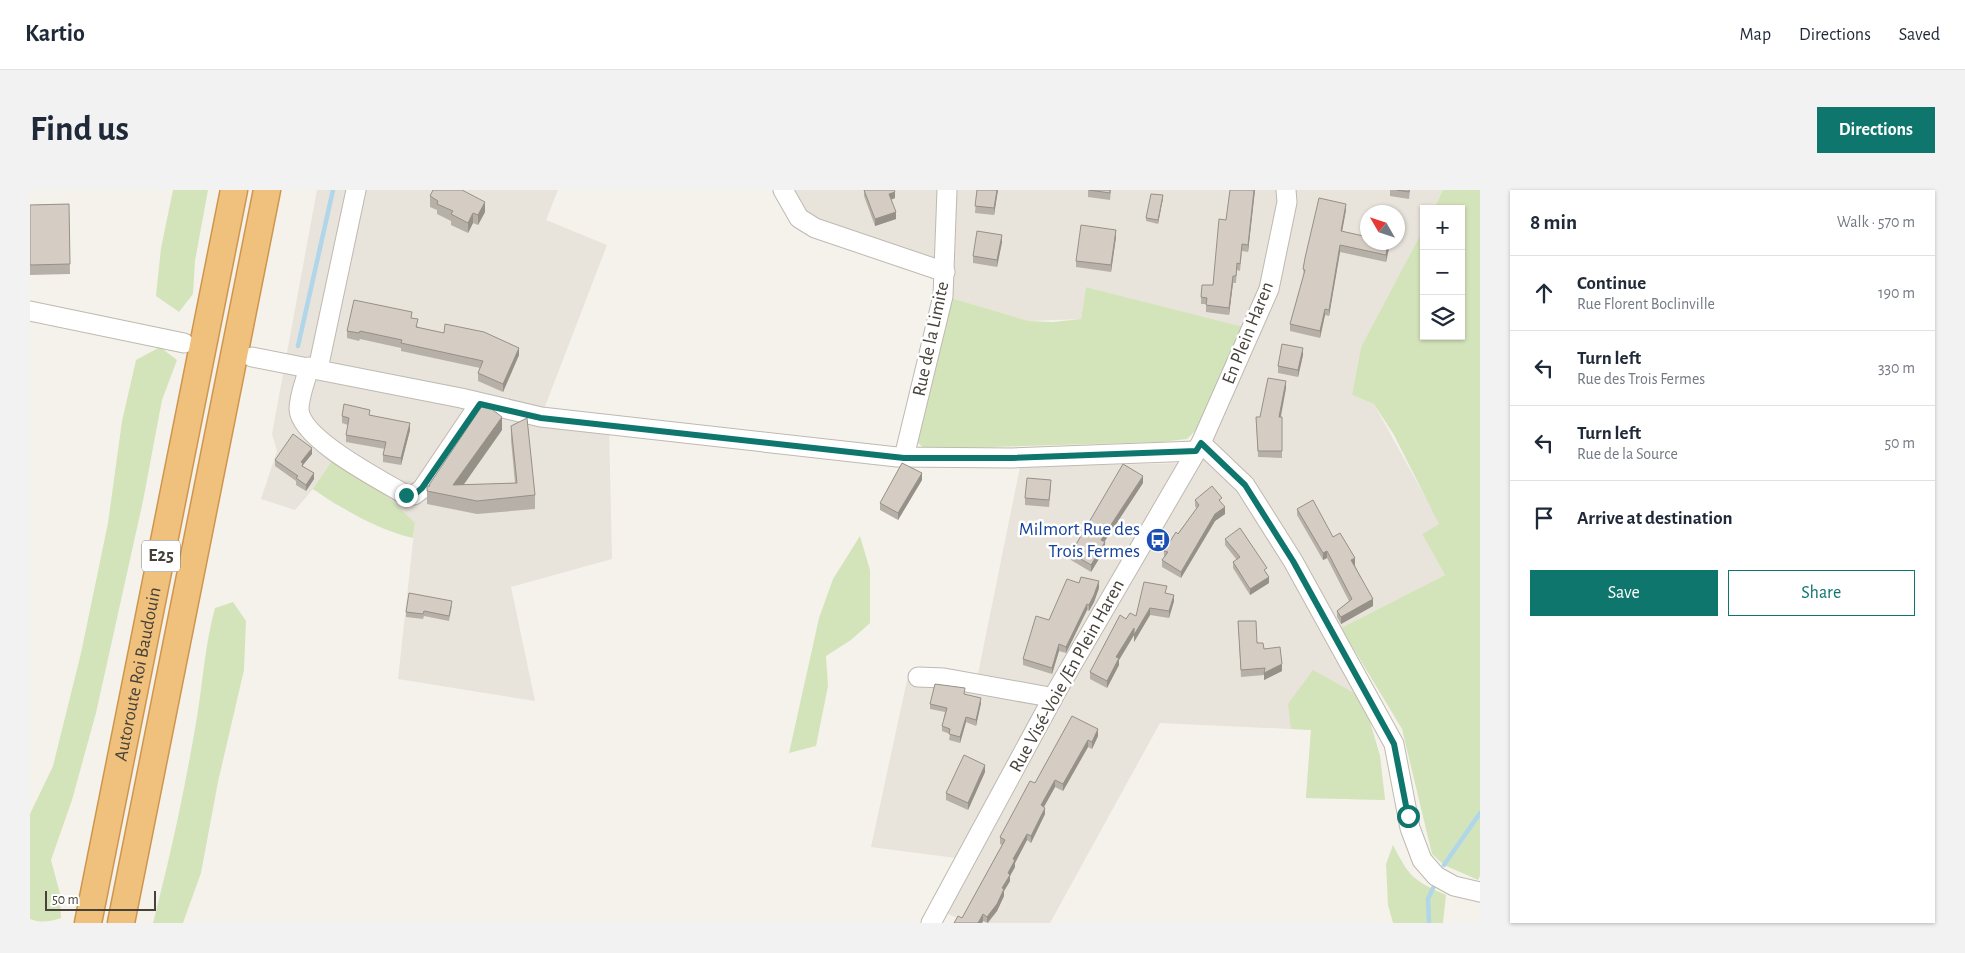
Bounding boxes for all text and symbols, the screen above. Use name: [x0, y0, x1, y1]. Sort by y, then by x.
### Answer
text: Kartio: [25, 22, 85, 46]
text: Map: [1740, 26, 1771, 44]
text: Directions: [1799, 26, 1871, 44]
text: Saved: [1899, 26, 1940, 44]
button: Directions: [1817, 107, 1935, 153]
text: Find us: [30, 112, 129, 147]
north arrow: [1360, 205, 1405, 250]
map controls: [1420, 205, 1465, 340]
button: +: [1420, 205, 1465, 250]
text: 8 min: [1530, 212, 1577, 233]
text: Walk · 570 m: [1837, 214, 1915, 230]
button: −: [1420, 250, 1465, 295]
text: Continue: [1577, 274, 1646, 293]
street label: En Plein Haren: [1219, 279, 1277, 387]
icon: ahead: [1530, 279, 1558, 307]
street label: Rue de la Limite: [910, 280, 952, 398]
text: 190 m: [1878, 285, 1915, 301]
button: layers: [1420, 295, 1465, 340]
text: Rue Florent Boclinville: [1577, 296, 1715, 312]
text: Turn left: [1577, 349, 1641, 368]
icon: left: [1530, 354, 1558, 382]
text: 330 m: [1878, 360, 1915, 376]
text: Rue des Trois Fermes: [1577, 371, 1705, 387]
text: Turn left: [1577, 424, 1641, 443]
icon: left: [1530, 429, 1558, 457]
text: 50 m: [1884, 435, 1915, 451]
text: Rue de la Source: [1577, 446, 1678, 462]
route end: [395, 484, 418, 507]
icon: arrive: [1530, 504, 1558, 532]
text: Arrive at destination: [1577, 509, 1733, 528]
place label: Milmort Rue des Trois Fermes: [1019, 520, 1140, 561]
bus stop icon: Milmort Rue des Trois Fermes: [1145, 527, 1171, 553]
road number: E25: [142, 541, 180, 572]
button: Save: [1530, 570, 1718, 616]
button: Share: [1728, 570, 1915, 616]
street label: Rue Visé-Voie /En Plein Haren: [1006, 577, 1128, 775]
street label: Autoroute Roi Baudouin: [111, 585, 164, 763]
route start: [1397, 805, 1420, 828]
scale bar: [45, 888, 156, 911]
text: 50 m: [52, 893, 79, 907]

